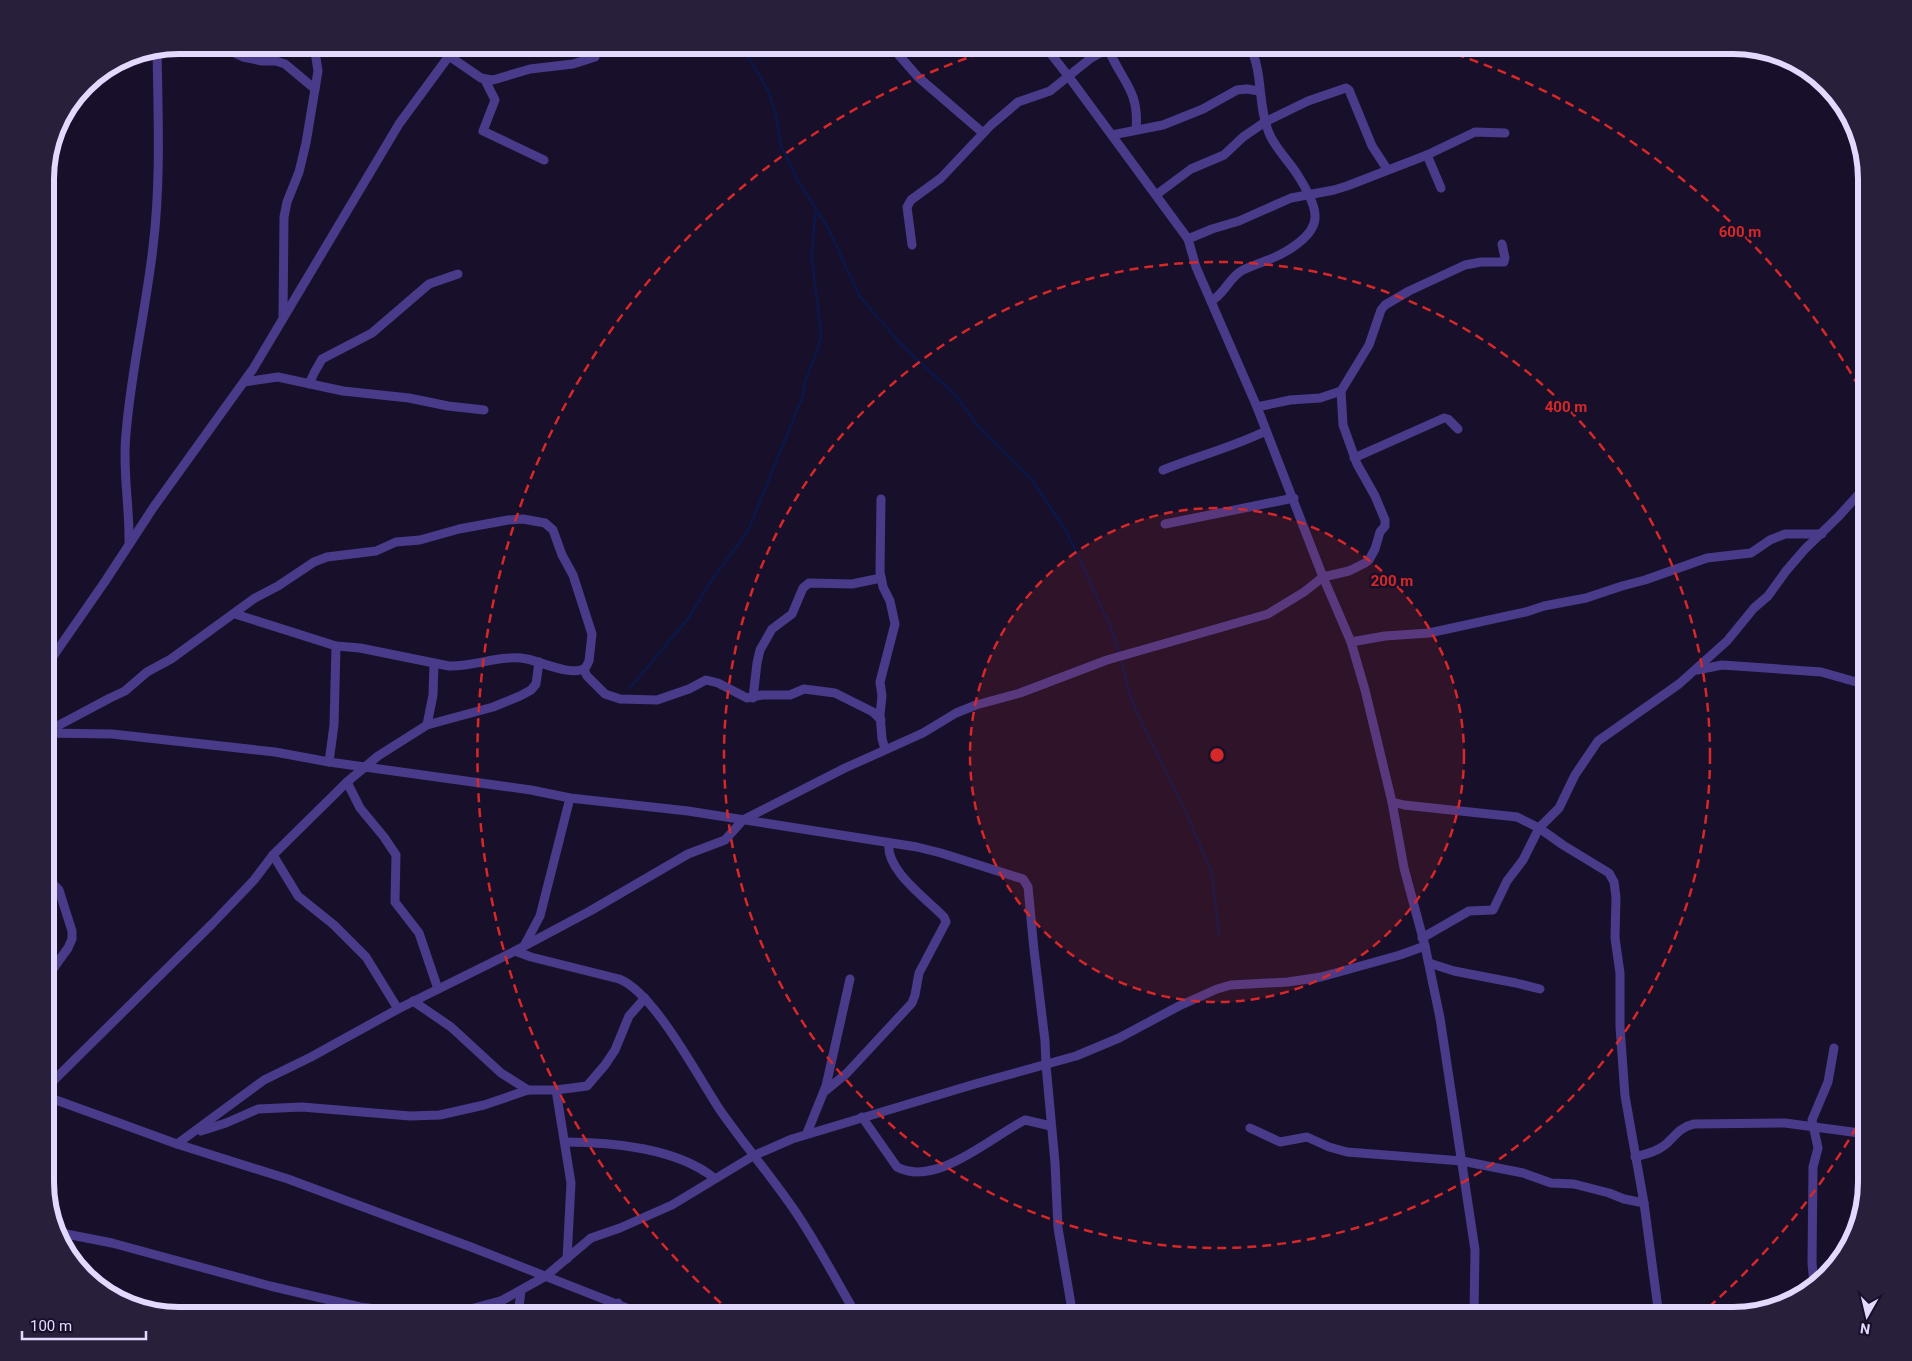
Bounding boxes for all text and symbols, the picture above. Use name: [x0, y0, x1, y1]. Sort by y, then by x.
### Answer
text: 600 m: [1719, 223, 1761, 241]
text: 400 m: [1545, 398, 1587, 416]
text: 200 m: [1371, 572, 1413, 590]
centre of rings: [1208, 746, 1226, 764]
north arrow: [1842, 1291, 1892, 1341]
scale bar: [22, 1308, 146, 1340]
text: 100 m: [30, 1317, 72, 1335]
text: N: [1859, 1320, 1871, 1337]

